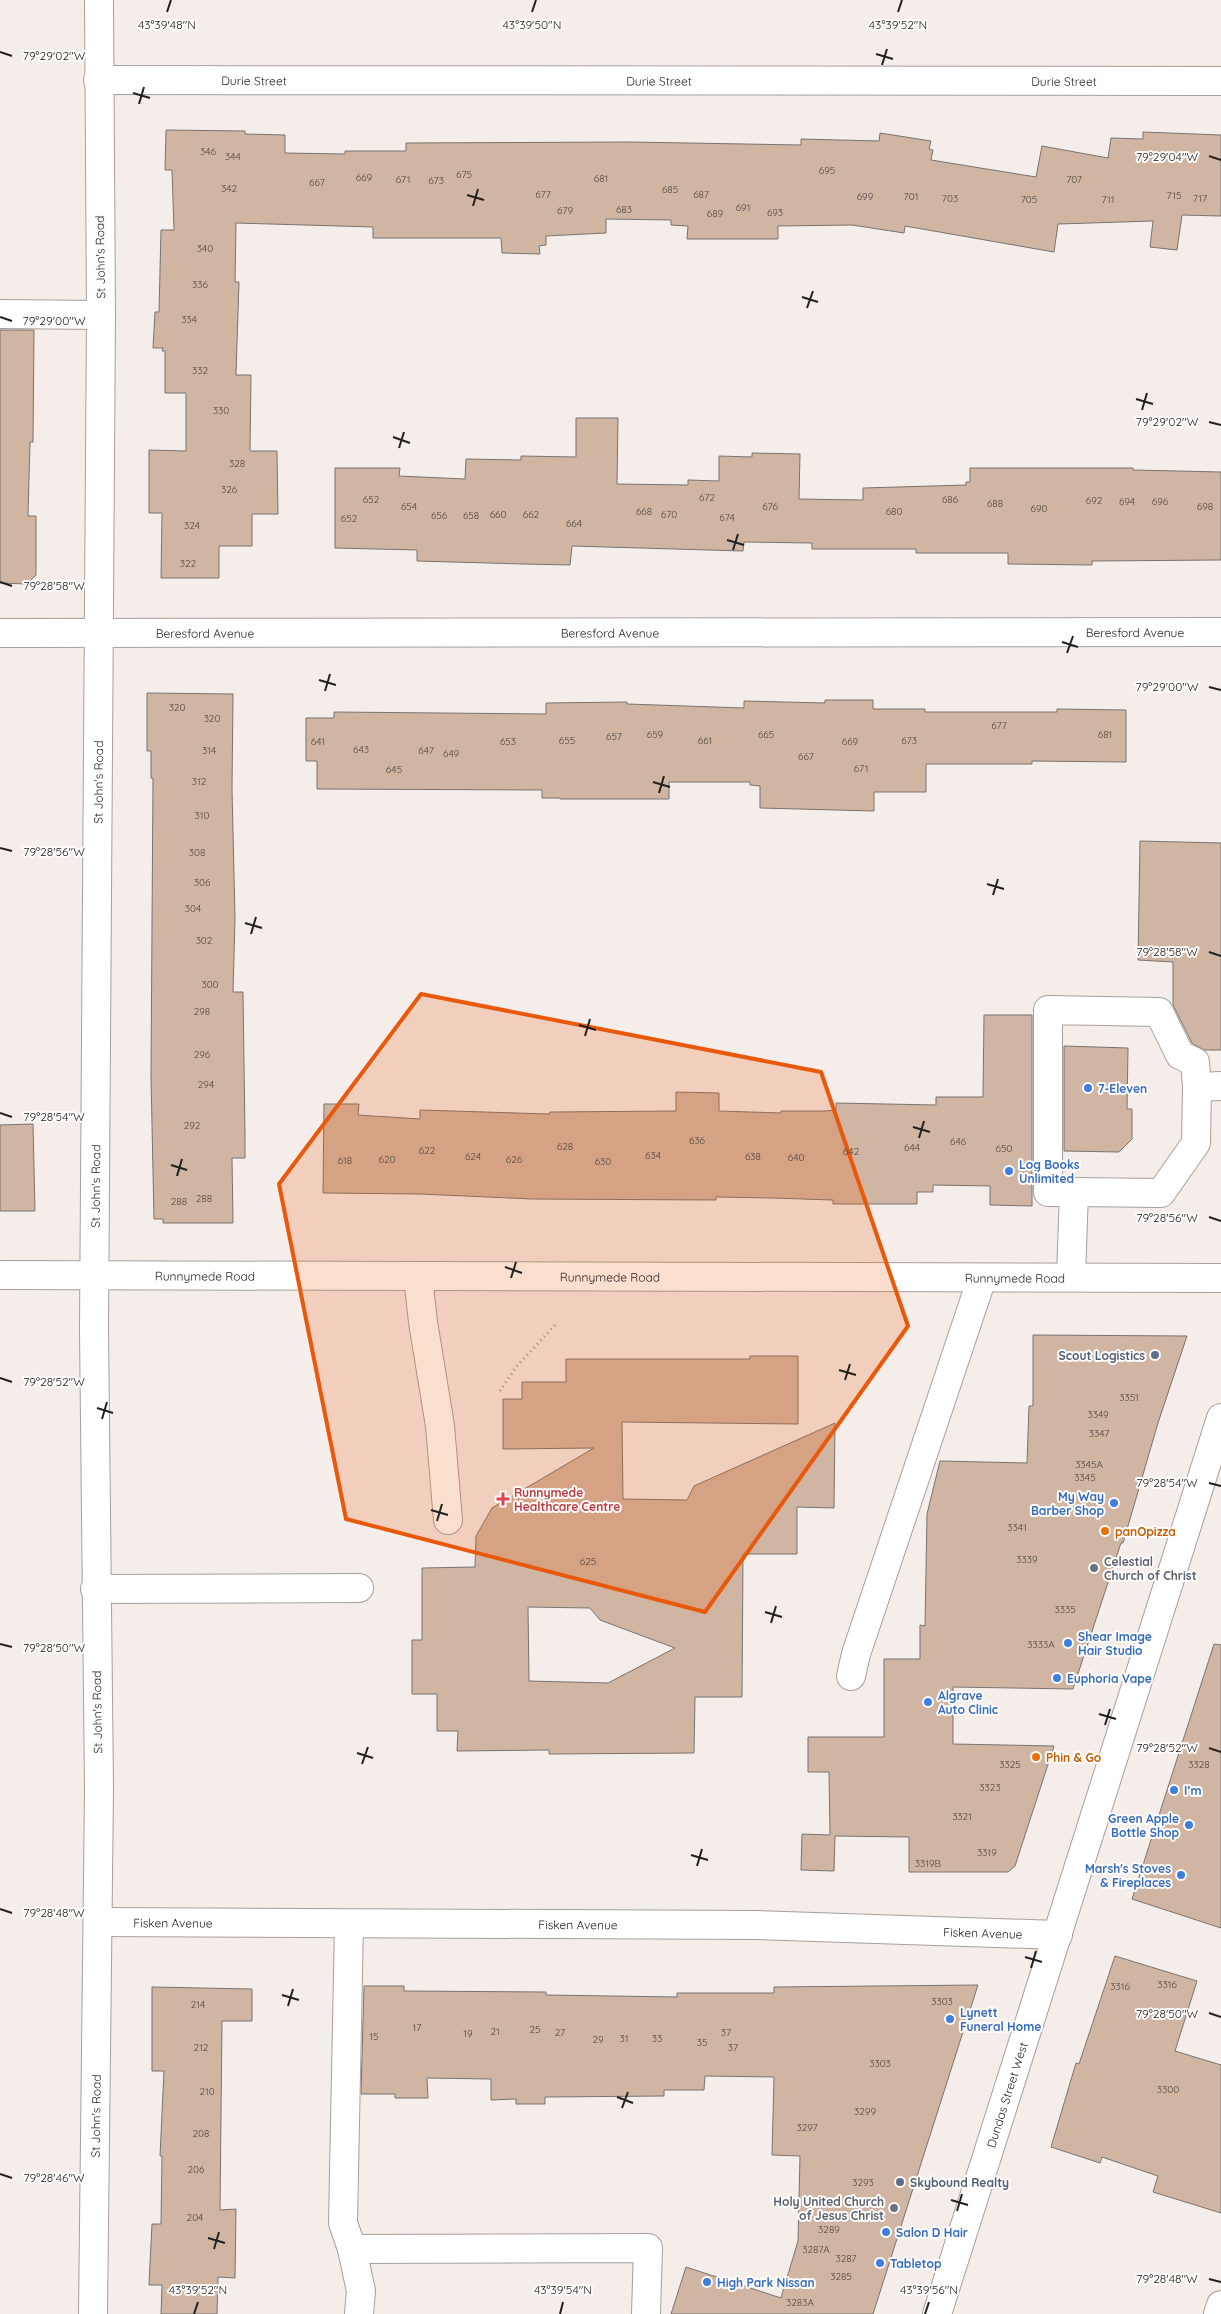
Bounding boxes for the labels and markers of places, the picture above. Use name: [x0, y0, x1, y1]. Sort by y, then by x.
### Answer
place label: 7-Eleven: [1098, 1081, 1147, 1096]
marker: 7-Eleven: [1082, 1082, 1094, 1094]
place label: Log Books Unlimited: [1019, 1157, 1080, 1186]
marker: Log Books Unlimited: [1003, 1165, 1015, 1177]
place label: Scout Logistics: [1059, 1348, 1145, 1363]
marker: Scout Logistics: [1149, 1349, 1161, 1361]
place label: Runnymede Healthcare Centre: [514, 1485, 620, 1514]
place label: My Way Barber Shop: [1031, 1489, 1104, 1518]
marker: Runnymede Healthcare Centre: [496, 1492, 510, 1506]
marker: My Way Barber Shop: [1108, 1497, 1120, 1509]
place label: panOpizza: [1115, 1524, 1176, 1539]
marker: panOpizza: [1099, 1525, 1111, 1537]
place label: Celestial Church of Christ: [1104, 1554, 1197, 1583]
marker: Celestial Church of Christ: [1088, 1562, 1100, 1574]
place label: Shear Image Hair Studio: [1078, 1629, 1152, 1658]
marker: Shear Image Hair Studio: [1062, 1637, 1074, 1649]
place label: Euphoria Vape: [1067, 1671, 1152, 1686]
marker: Euphoria Vape: [1051, 1672, 1063, 1684]
place label: Algrave Auto Clinic: [938, 1688, 998, 1717]
marker: Algrave Auto Clinic: [922, 1696, 934, 1708]
place label: Phin & Go: [1046, 1750, 1102, 1765]
marker: Phin & Go: [1030, 1751, 1042, 1763]
place label: I’m: [1184, 1783, 1202, 1798]
marker: I’m: [1168, 1784, 1180, 1796]
place label: Green Apple Bottle Shop: [1108, 1811, 1179, 1840]
marker: Green Apple Bottle Shop: [1183, 1819, 1195, 1831]
place label: Marsh's Stoves & Fireplaces: [1085, 1861, 1171, 1890]
marker: Marsh's Stoves & Fireplaces: [1175, 1869, 1187, 1881]
place label: Lynett Funeral Home: [960, 2005, 1041, 2034]
marker: Lynett Funeral Home: [944, 2013, 956, 2025]
place label: Skybound Realty: [910, 2175, 1009, 2190]
marker: Skybound Realty: [894, 2176, 906, 2188]
place label: Holy United Church of Jesus Christ: [773, 2194, 884, 2223]
marker: Holy United Church of Jesus Christ: [888, 2202, 900, 2214]
place label: Salon D Hair: [896, 2225, 968, 2240]
marker: Salon D Hair: [880, 2226, 892, 2238]
place label: Tabletop: [890, 2256, 942, 2271]
marker: Tabletop: [874, 2257, 886, 2269]
place label: High Park Nissan: [717, 2275, 815, 2290]
marker: High Park Nissan: [701, 2276, 713, 2288]

